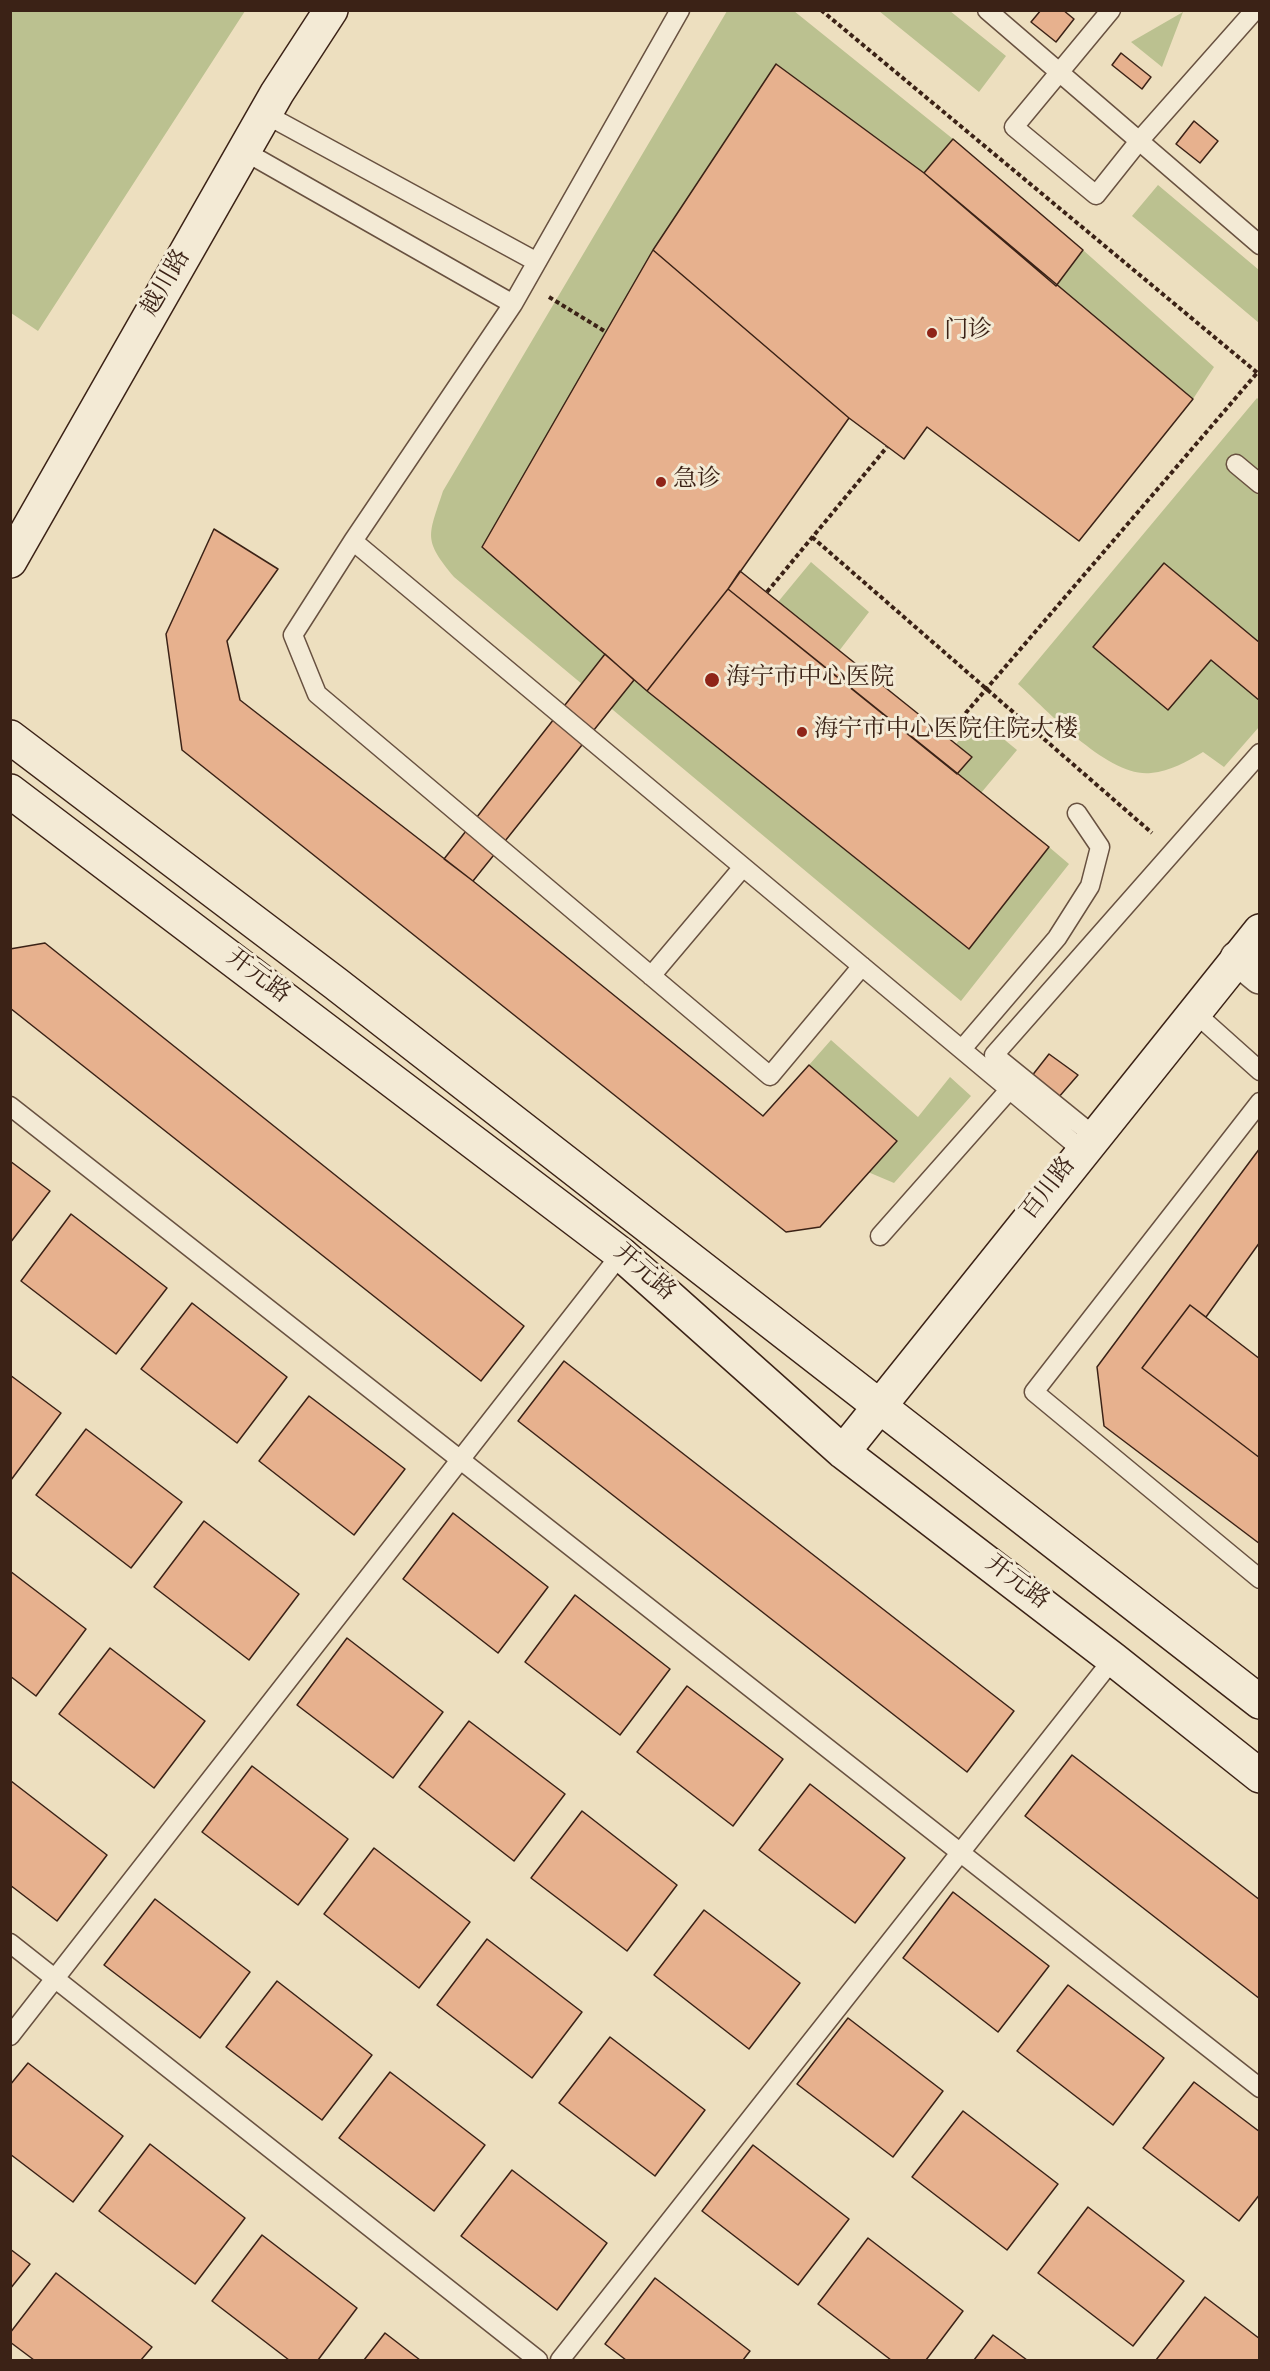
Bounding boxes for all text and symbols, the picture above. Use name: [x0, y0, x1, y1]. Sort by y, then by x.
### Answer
street label: 越川路: [138, 246, 198, 322]
place label: 门诊: [944, 319, 992, 347]
marker: 门诊: [925, 326, 939, 340]
place label: 急诊: [673, 468, 721, 496]
marker: 急诊: [654, 475, 668, 489]
place label: 海宁市中心医院: [726, 666, 894, 694]
marker: 海宁市中心医院: [703, 671, 721, 689]
place label: 海宁市中心医院住院大楼: [814, 718, 1078, 746]
marker: 海宁市中心医院住院大楼: [795, 725, 809, 739]
street label: 开元路: [220, 945, 294, 1011]
street label: 百川路: [1016, 1153, 1084, 1227]
street label: 开元路: [606, 1240, 680, 1308]
street label: 开元路: [979, 1551, 1053, 1617]

